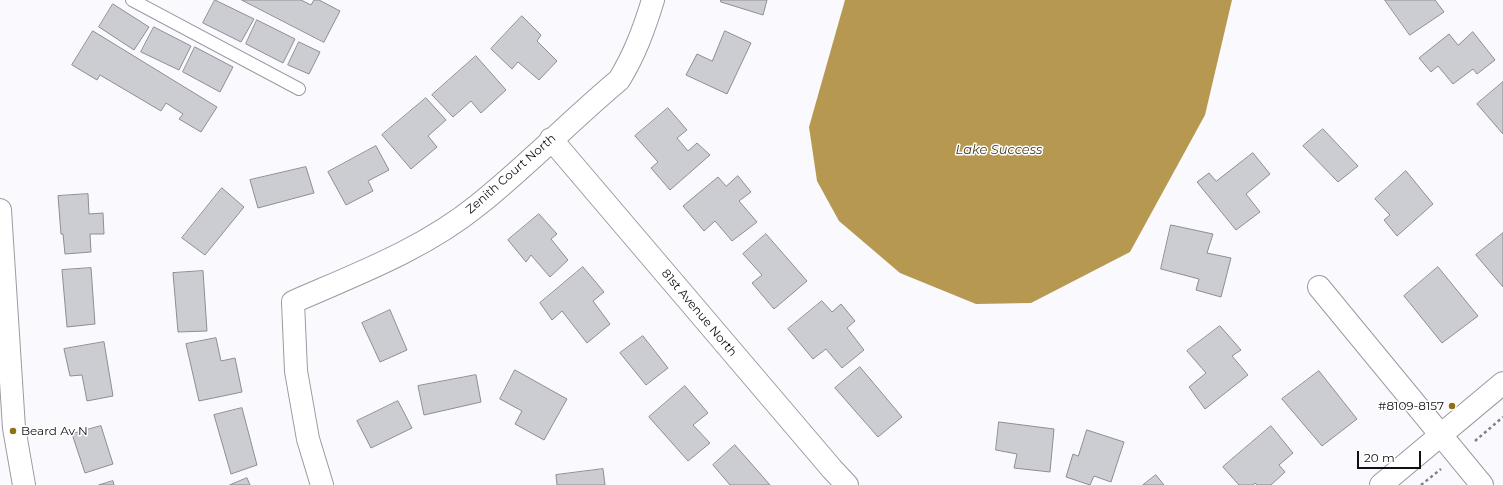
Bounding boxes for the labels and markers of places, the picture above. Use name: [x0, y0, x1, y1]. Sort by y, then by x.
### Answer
place label: #8109-8157: [1378, 399, 1444, 413]
marker: #8109-8157: [1447, 401, 1457, 411]
place label: Beard Av N: [21, 424, 88, 438]
marker: Beard Av N: [8, 426, 18, 436]

